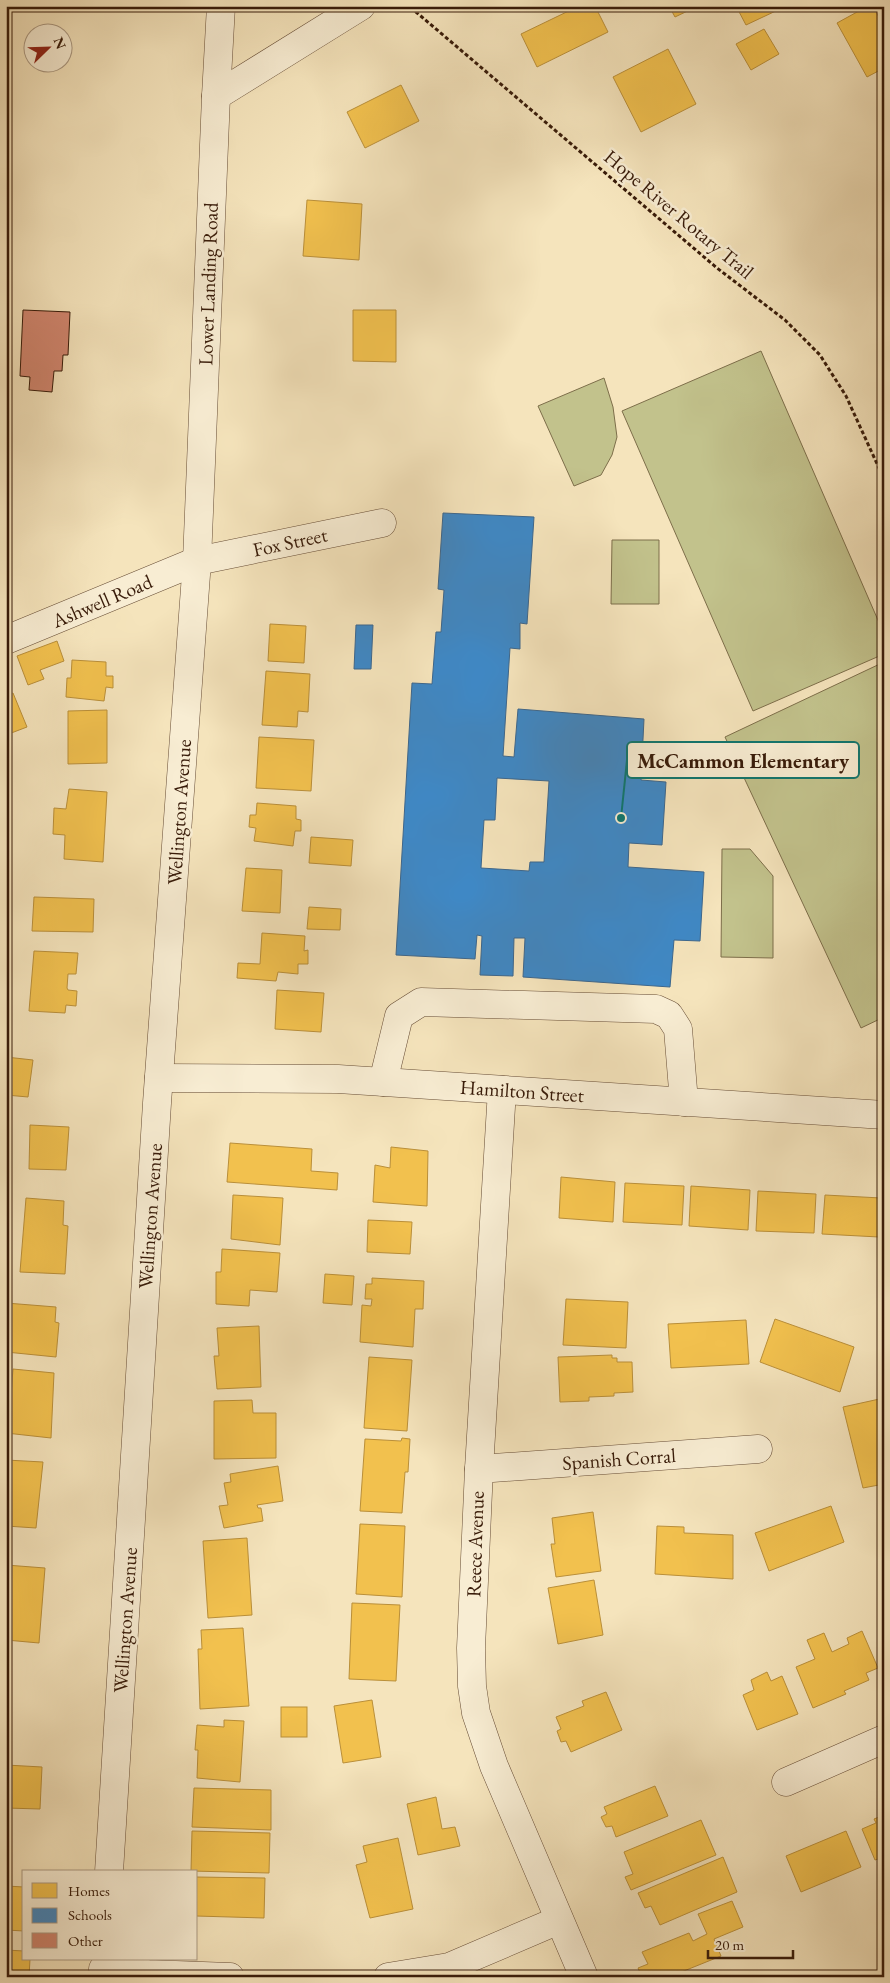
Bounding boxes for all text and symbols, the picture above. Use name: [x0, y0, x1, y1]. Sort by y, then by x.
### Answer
north arrow: [22, 22, 72, 72]
text: N: [49, 34, 71, 52]
street label: Hope River Rotary Trail: [599, 144, 759, 284]
street label: Lower Landing Road: [192, 201, 224, 366]
street label: Fox Street: [250, 521, 330, 563]
street label: Ashwell Road: [47, 568, 157, 634]
street label: Wellington Avenue: [161, 738, 197, 886]
callout: McCammon Elementary: [627, 742, 859, 778]
text: McCammon Elementary: [637, 747, 850, 774]
street label: Hamilton Street: [459, 1074, 586, 1108]
street label: Wellington Avenue: [132, 1142, 168, 1290]
street label: Spanish Corral: [561, 1442, 677, 1476]
street label: Reece Avenue: [460, 1490, 490, 1598]
street label: Wellington Avenue: [107, 1546, 143, 1694]
legend: [22, 1870, 198, 1960]
text: Homes: [68, 1881, 110, 1900]
text: Schools: [68, 1905, 112, 1924]
scale bar: [708, 1928, 792, 1960]
text: Other: [68, 1931, 103, 1950]
text: 20 m: [715, 1935, 744, 1954]

